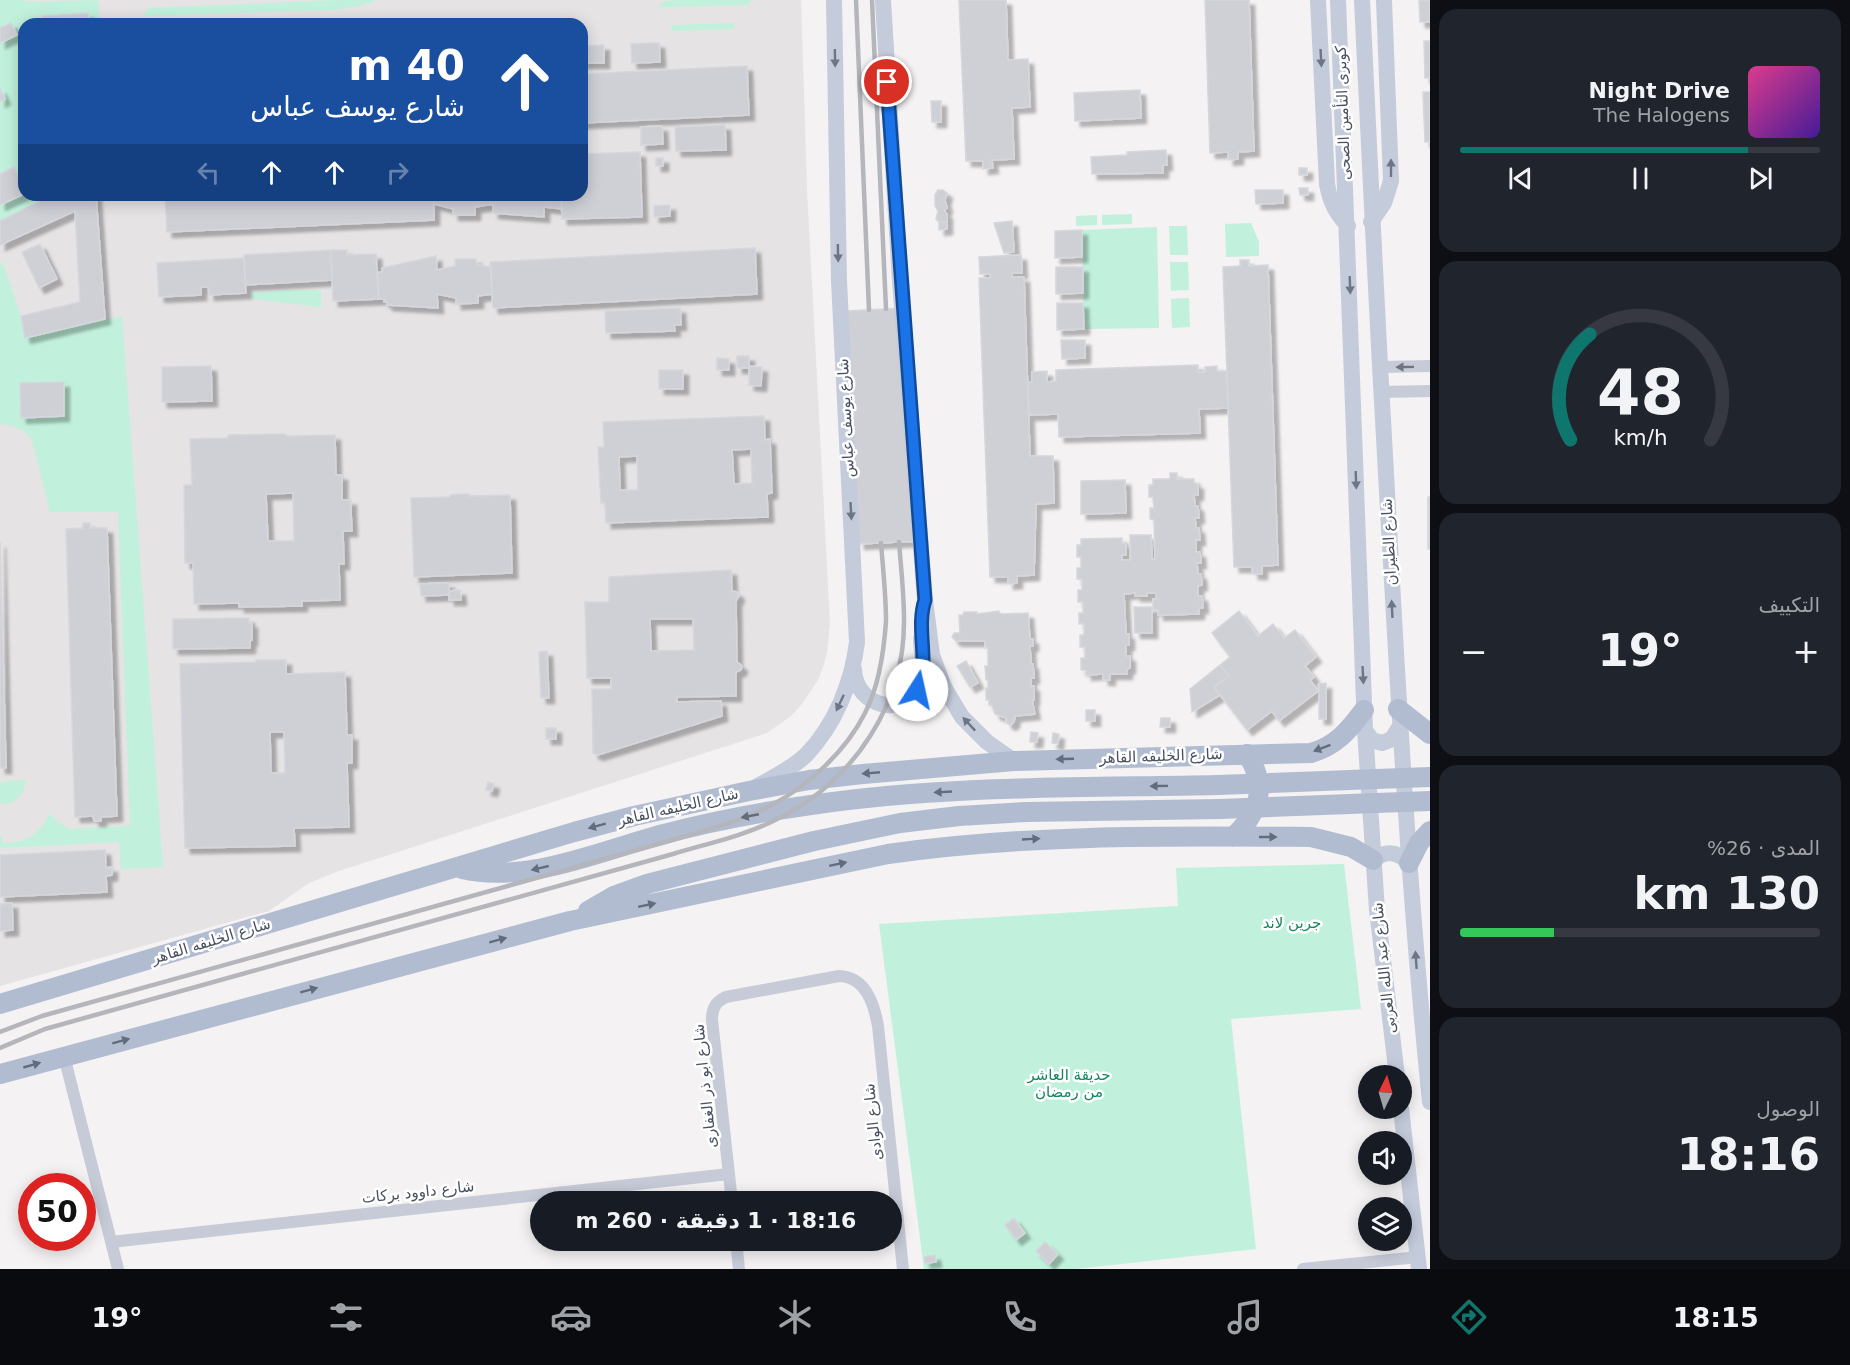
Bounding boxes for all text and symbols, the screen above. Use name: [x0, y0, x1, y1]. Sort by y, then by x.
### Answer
text: 40 m: [348, 41, 465, 90]
icon: ahead: [486, 42, 564, 120]
street label: كوبرى التأمين الصحى: [1330, 45, 1354, 181]
one-way arrow: [830, 49, 840, 68]
one-way arrow: [1316, 49, 1325, 68]
pin: [861, 56, 912, 107]
icon: arrive: [870, 65, 903, 98]
text: Night Drive: [1589, 78, 1730, 103]
text: شارع يوسف عباس: [250, 91, 465, 122]
text: The Halogens: [1593, 103, 1730, 127]
icon: left: [192, 156, 225, 189]
icon: ahead: [255, 156, 288, 189]
icon: ahead: [318, 156, 351, 189]
icon: right: [381, 156, 414, 189]
one-way arrow: [1386, 159, 1396, 178]
icon: previous: [1504, 162, 1537, 195]
icon: pause: [1624, 162, 1657, 195]
icon: next: [1744, 162, 1777, 195]
one-way arrow: [833, 244, 843, 263]
one-way arrow: [1345, 275, 1355, 294]
text: 48: [1597, 356, 1683, 429]
street label: شارع يوسف عباس: [834, 358, 858, 478]
one-way arrow: [1396, 362, 1415, 371]
text: km/h: [1613, 425, 1667, 450]
one-way arrow: [1352, 470, 1361, 489]
street label: شارع الطيران: [1378, 498, 1400, 586]
one-way arrow: [846, 502, 855, 521]
text: التكييف: [1758, 593, 1820, 617]
one-way arrow: [1388, 599, 1397, 618]
text: 19°: [1597, 624, 1683, 677]
text: −: [1460, 632, 1488, 671]
text: +: [1792, 632, 1820, 671]
position arrow: [885, 658, 949, 722]
one-way arrow: [1358, 665, 1367, 684]
one-way arrow: [835, 695, 844, 712]
one-way arrow: [963, 717, 976, 732]
one-way arrow: [1313, 744, 1331, 754]
street label: شارع الخليفه القاهر: [1098, 745, 1223, 767]
one-way arrow: [1055, 754, 1074, 764]
one-way arrow: [861, 768, 880, 778]
one-way arrow: [1150, 782, 1169, 791]
street label: شارع الخليفه القاهر: [615, 784, 740, 830]
one-way arrow: [934, 787, 953, 797]
one-way arrow: [740, 812, 759, 821]
one-way arrow: [588, 822, 606, 831]
one-way arrow: [1259, 832, 1278, 842]
one-way arrow: [1022, 835, 1041, 844]
text: المدى · 26%: [1707, 836, 1820, 860]
one-way arrow: [829, 859, 848, 868]
one-way arrow: [531, 864, 550, 873]
text: 130 km: [1634, 867, 1820, 920]
one-way arrow: [638, 899, 657, 909]
street label: شارع عبد الله العربى: [1368, 902, 1400, 1034]
street label: شارع الخليفه القاهر: [148, 914, 273, 968]
park label: جرين لاند: [1263, 914, 1321, 932]
one-way arrow: [489, 935, 507, 945]
one-way arrow: [1411, 951, 1421, 970]
one-way arrow: [300, 985, 318, 995]
street label: شارع ابو ذر الغفارى: [690, 1023, 720, 1149]
one-way arrow: [112, 1035, 130, 1045]
one-way arrow: [23, 1059, 41, 1069]
north arrow: [1358, 1065, 1412, 1119]
map controls: [1358, 1065, 1412, 1251]
park label: حديقة العاشر من رمضان: [1026, 1066, 1111, 1101]
street label: شارع الوادى: [860, 1083, 886, 1161]
text: الوصول: [1756, 1097, 1820, 1121]
text: 18:16: [1677, 1128, 1820, 1181]
button: sound: [1358, 1131, 1412, 1185]
speed limit sign: 50: [18, 1173, 96, 1251]
street label: شارع داوود بركات: [361, 1177, 475, 1207]
button: layers: [1358, 1197, 1412, 1251]
text: 18:16 · 1 دقيقة · 260 m: [576, 1208, 856, 1233]
icon: filters: [325, 1296, 367, 1338]
icon: car: [550, 1296, 592, 1338]
icon: climate: [774, 1296, 816, 1338]
icon: phone: [999, 1296, 1041, 1338]
icon: music: [1224, 1296, 1266, 1338]
icon: directions: [1448, 1296, 1490, 1338]
text: 19°: [91, 1302, 142, 1333]
text: 18:15: [1673, 1302, 1759, 1333]

